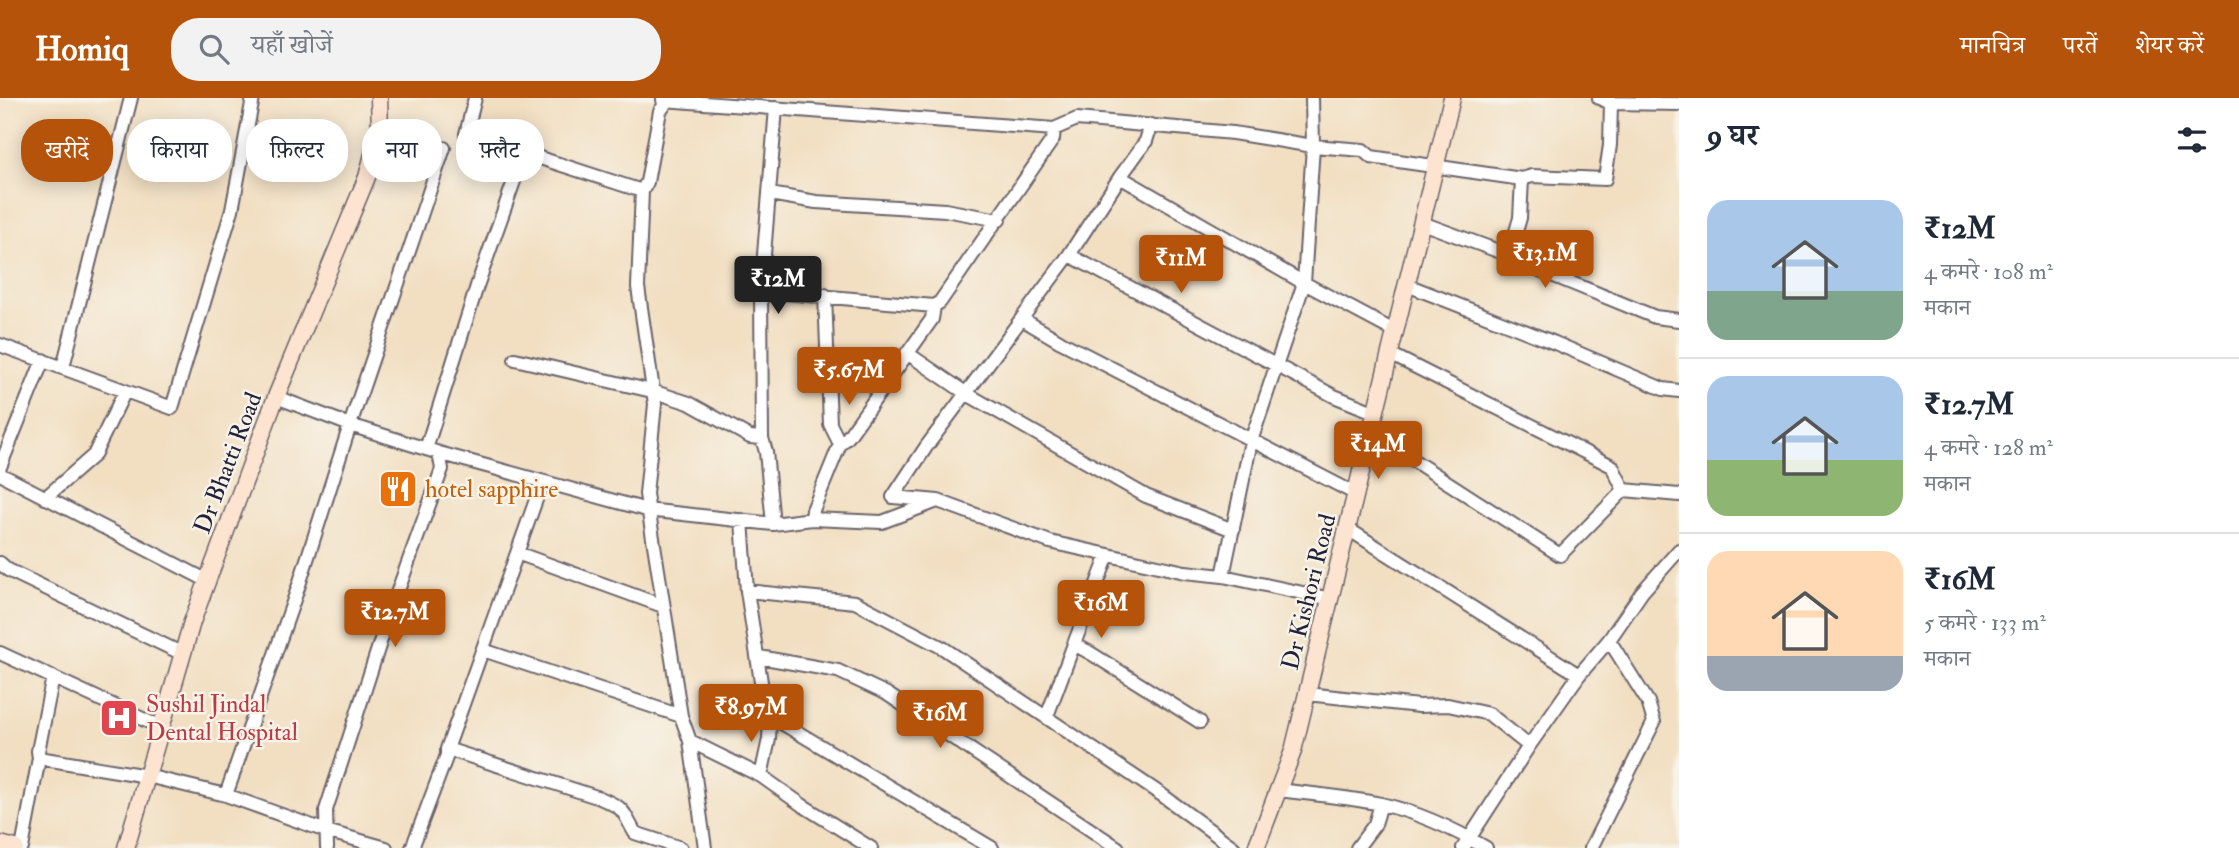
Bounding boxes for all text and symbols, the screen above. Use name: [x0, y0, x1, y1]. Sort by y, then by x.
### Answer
search box: [171, 18, 661, 81]
text: Homiq: [35, 29, 129, 70]
text: यहाँ खोजें: [251, 29, 333, 61]
icon: search: [195, 30, 233, 68]
text: मानचित्र: [1960, 30, 2025, 61]
text: परतें: [2063, 30, 2097, 61]
text: शेयर करें: [2135, 30, 2204, 61]
text: 9 घर: [1707, 117, 1758, 154]
chip: खरीदें: [21, 119, 113, 182]
chip: किराया: [127, 119, 232, 182]
chip: फ़िल्टर: [246, 119, 348, 182]
chip: नया: [362, 119, 442, 182]
chip: फ़्लैट: [456, 119, 544, 182]
icon: filters: [2173, 121, 2211, 159]
text: ₹12M: [1924, 210, 1996, 247]
icon: home: [1763, 228, 1847, 312]
pin: ₹13.1M: [1488, 230, 1602, 290]
pin: ₹11M: [1140, 236, 1222, 295]
text: ₹13.1M: [1513, 238, 1577, 267]
text: ₹11M: [1155, 243, 1207, 272]
pin: ₹12M: [737, 256, 819, 316]
text: 4 कमरे · 108 m²: [1924, 257, 2053, 286]
text: ₹12M: [750, 264, 806, 293]
text: मकान: [1924, 293, 1971, 322]
pin: ₹5.67M: [792, 348, 906, 407]
text: ₹5.67M: [813, 355, 885, 384]
text: ₹12.7M: [1924, 386, 2014, 423]
street label: Dr Bhatti Road: [187, 388, 269, 538]
icon: home: [1763, 404, 1847, 488]
pin: ₹14M: [1337, 422, 1419, 481]
text: ₹14M: [1350, 429, 1406, 458]
text: 4 कमरे · 128 m²: [1924, 433, 2053, 462]
restaurant icon: hotel sapphire: [377, 468, 419, 510]
text: मकान: [1924, 469, 1971, 498]
place label: hotel sapphire: [425, 474, 558, 505]
street label: Dr Kishori Road: [1275, 511, 1343, 673]
text: ₹16M: [1924, 561, 1996, 598]
icon: home: [1763, 579, 1847, 663]
pin: ₹16M: [1060, 580, 1142, 640]
text: ₹16M: [1074, 588, 1128, 617]
pin: ₹12.7M: [338, 589, 452, 649]
text: ₹12.7M: [360, 597, 430, 626]
text: 5 कमरे · 133 m²: [1924, 608, 2046, 637]
text: मकान: [1924, 644, 1971, 673]
pin: ₹8.97M: [694, 684, 808, 744]
place label: Sushil Jindal Dental Hospital: [146, 689, 298, 748]
pin: ₹16M: [899, 690, 981, 750]
text: ₹8.97M: [715, 692, 787, 721]
hospital icon: Sushil Jindal Dental Hospital: [98, 697, 140, 739]
text: ₹16M: [913, 698, 967, 727]

